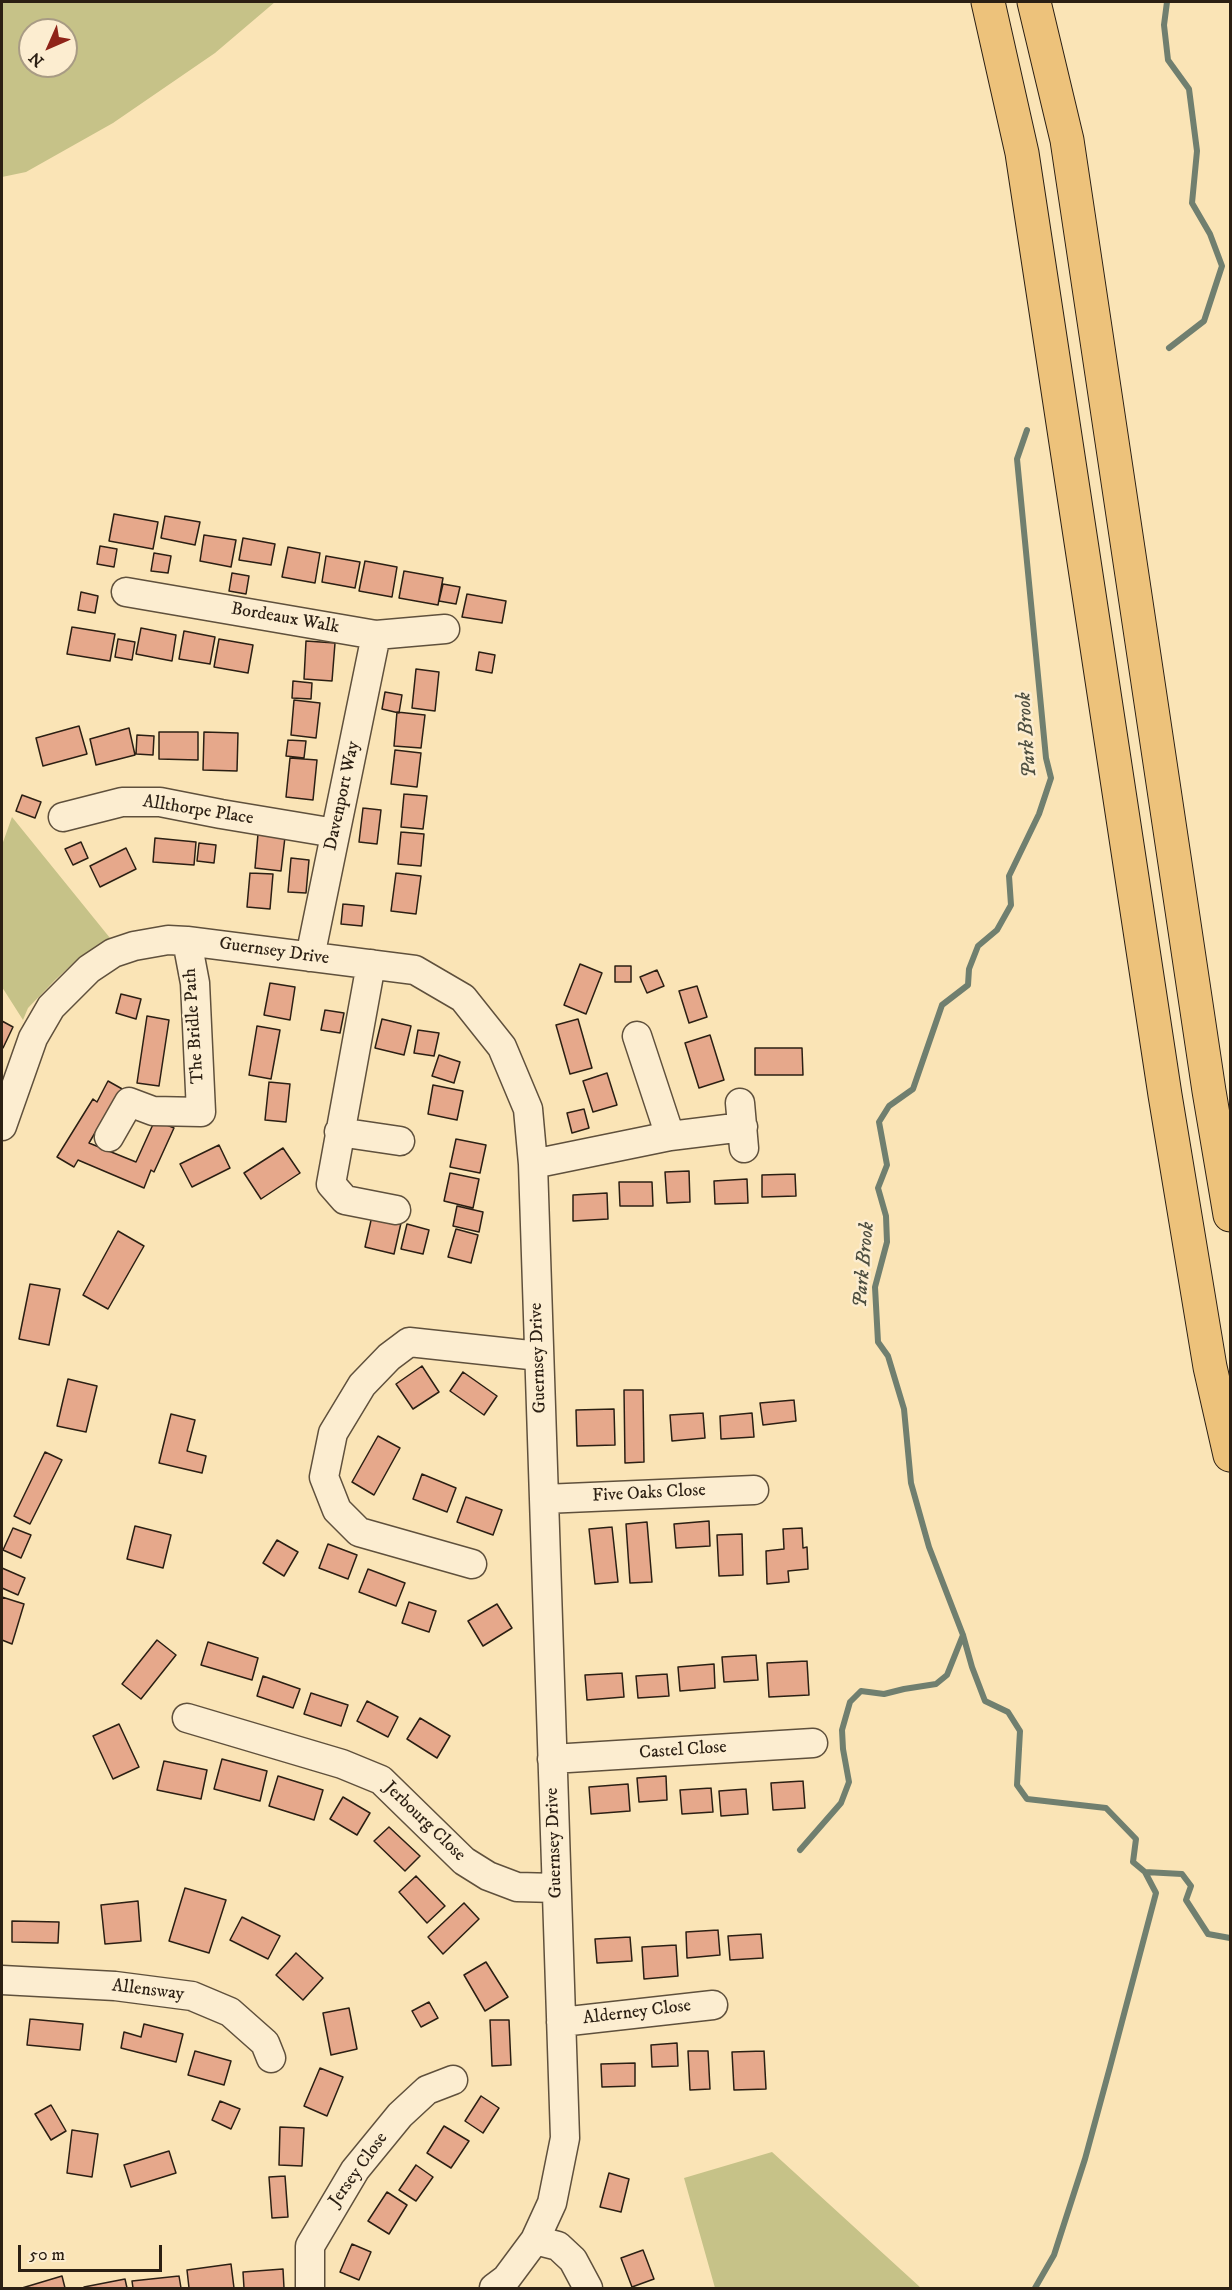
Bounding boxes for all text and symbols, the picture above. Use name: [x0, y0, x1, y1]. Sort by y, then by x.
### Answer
north arrow: [18, 18, 78, 78]
text: N: [25, 48, 48, 71]
street label: Bordeaux Walk: [229, 599, 341, 639]
water label: Park Brook: [1013, 691, 1043, 779]
street label: Davenport Way: [321, 739, 365, 853]
street label: Allthorpe Place: [141, 792, 255, 830]
street label: Guernsey Drive: [218, 934, 330, 970]
street label: The Bridle Path: [180, 967, 210, 1085]
water label: Park Brook: [849, 1221, 881, 1309]
street label: Guernsey Drive: [526, 1302, 552, 1414]
street label: Five Oaks Close: [592, 1480, 706, 1508]
street label: Castel Close: [639, 1737, 727, 1765]
street label: Jerbourg Close: [378, 1778, 470, 1866]
street label: Guernsey Drive: [542, 1787, 568, 1899]
street label: Allensway: [111, 1976, 185, 2006]
street label: Alderney Close: [582, 1996, 692, 2030]
street label: Jersey Close: [325, 2129, 393, 2211]
scale bar: [21, 2233, 165, 2271]
text: 50 m: [29, 2244, 65, 2266]

